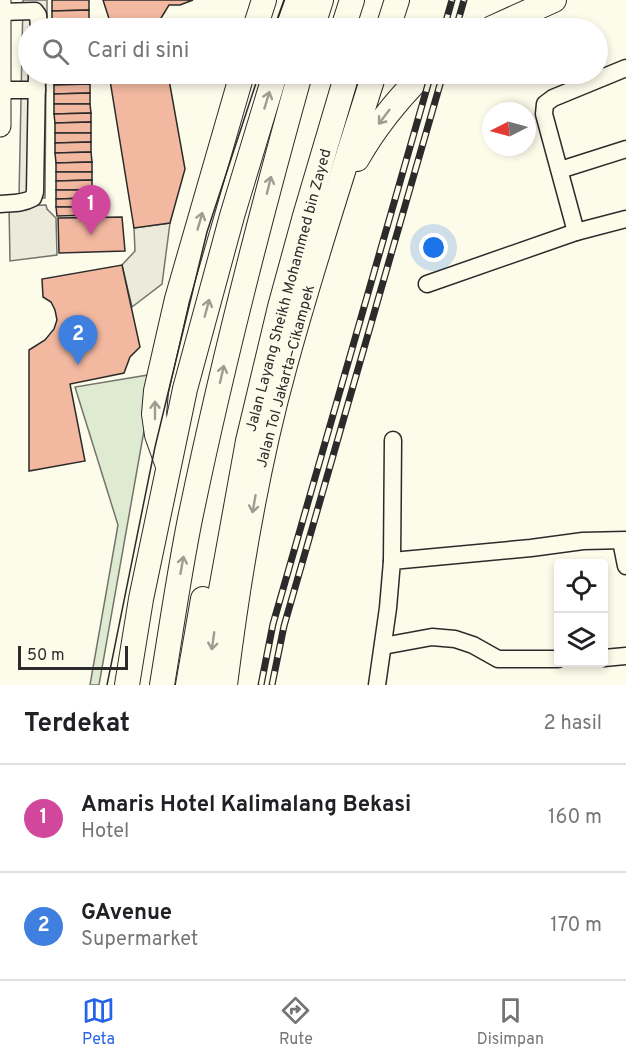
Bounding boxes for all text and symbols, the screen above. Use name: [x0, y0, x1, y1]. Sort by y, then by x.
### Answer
search box: [18, 18, 608, 84]
icon: search: [39, 35, 72, 68]
text: Cari di sini: [87, 38, 189, 65]
one-way arrow: [262, 91, 273, 110]
north arrow: [482, 102, 536, 156]
one-way arrow: [378, 108, 391, 124]
street label: Jalan Layang Sheikh Mohammed bin Zayed: [243, 147, 336, 434]
one-way arrow: [264, 176, 275, 195]
pin: 1: [72, 186, 110, 235]
one-way arrow: [195, 212, 206, 231]
your location: [419, 233, 448, 262]
street label: Jalan Tol Jakarta–Cikampek: [253, 283, 320, 470]
one-way arrow: [202, 299, 213, 318]
pin: 2: [58, 316, 98, 365]
one-way arrow: [217, 365, 228, 385]
one-way arrow: [149, 401, 160, 421]
one-way arrow: [248, 494, 259, 514]
one-way arrow: [177, 556, 188, 576]
map controls: [554, 559, 608, 667]
button: locate: [554, 559, 608, 613]
button: layers: [554, 613, 608, 667]
one-way arrow: [207, 630, 218, 650]
scale bar: [18, 643, 128, 670]
text: 50 m: [27, 646, 65, 666]
text: Terdekat: [24, 708, 130, 741]
text: 2 hasil: [543, 711, 602, 737]
text: Amaris Hotel Kalimalang Bekasi: [81, 792, 411, 819]
text: 1: [40, 805, 48, 831]
text: 160 m: [548, 805, 602, 831]
text: Hotel: [81, 819, 129, 845]
text: GAvenue: [81, 900, 172, 927]
text: 2: [37, 913, 50, 939]
text: 170 m: [550, 913, 602, 939]
text: Supermarket: [81, 927, 198, 953]
tab: Peta: [82, 994, 115, 1050]
tab: Rute: [279, 994, 313, 1050]
tab: Disimpan: [477, 994, 544, 1050]

